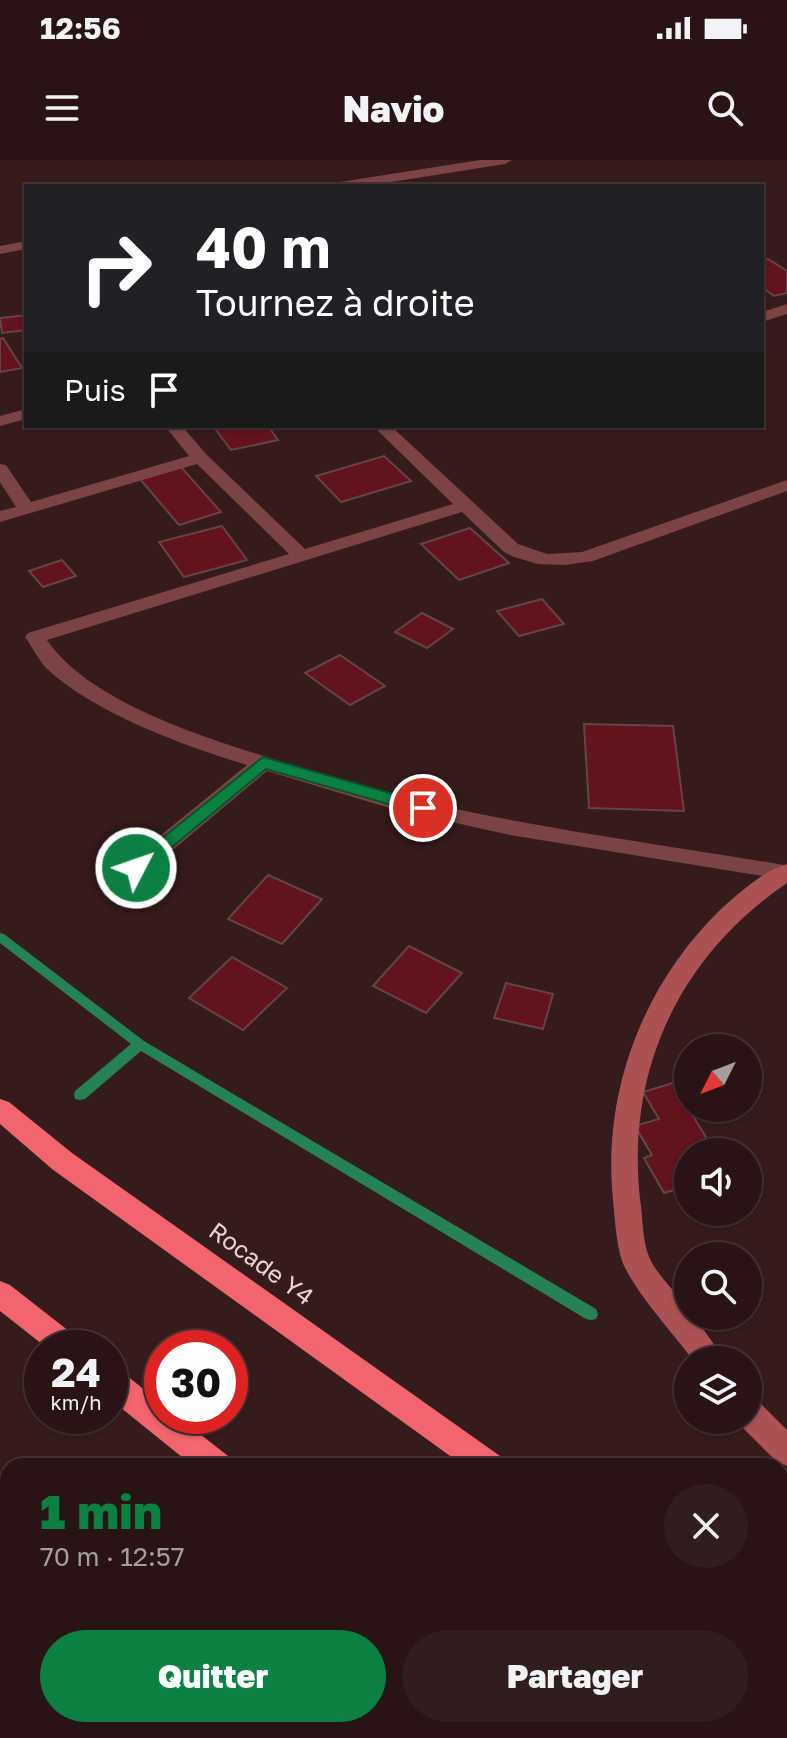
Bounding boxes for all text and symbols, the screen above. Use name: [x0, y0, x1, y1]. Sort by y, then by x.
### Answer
text: 12:56: [40, 10, 121, 46]
icon: menu: [40, 86, 84, 130]
icon: search: [703, 86, 747, 130]
text: Navio: [343, 87, 444, 130]
text: 40 m: [196, 213, 330, 280]
icon: right: [64, 216, 168, 320]
text: Tournez à droite: [196, 281, 475, 324]
icon: arrive: [142, 368, 186, 412]
text: Puis: [64, 372, 126, 408]
pin: [389, 774, 457, 842]
icon: arrive: [401, 786, 445, 830]
position arrow: [94, 826, 178, 910]
north arrow: [674, 1034, 762, 1122]
map controls: [674, 1034, 762, 1434]
button: sound: [674, 1138, 762, 1226]
street label: Rocade Y4: [204, 1215, 320, 1310]
button: search: [674, 1242, 762, 1330]
speed limit sign: 30: [144, 1330, 248, 1434]
button: layers: [674, 1346, 762, 1434]
text: 24: [51, 1348, 101, 1396]
text: km/h: [51, 1390, 101, 1414]
text: 1 min: [40, 1482, 162, 1540]
button: close: [664, 1484, 748, 1568]
text: 70 m · 12:57: [40, 1541, 185, 1572]
button: Quitter: [40, 1630, 386, 1722]
button: Partager: [402, 1630, 748, 1722]

